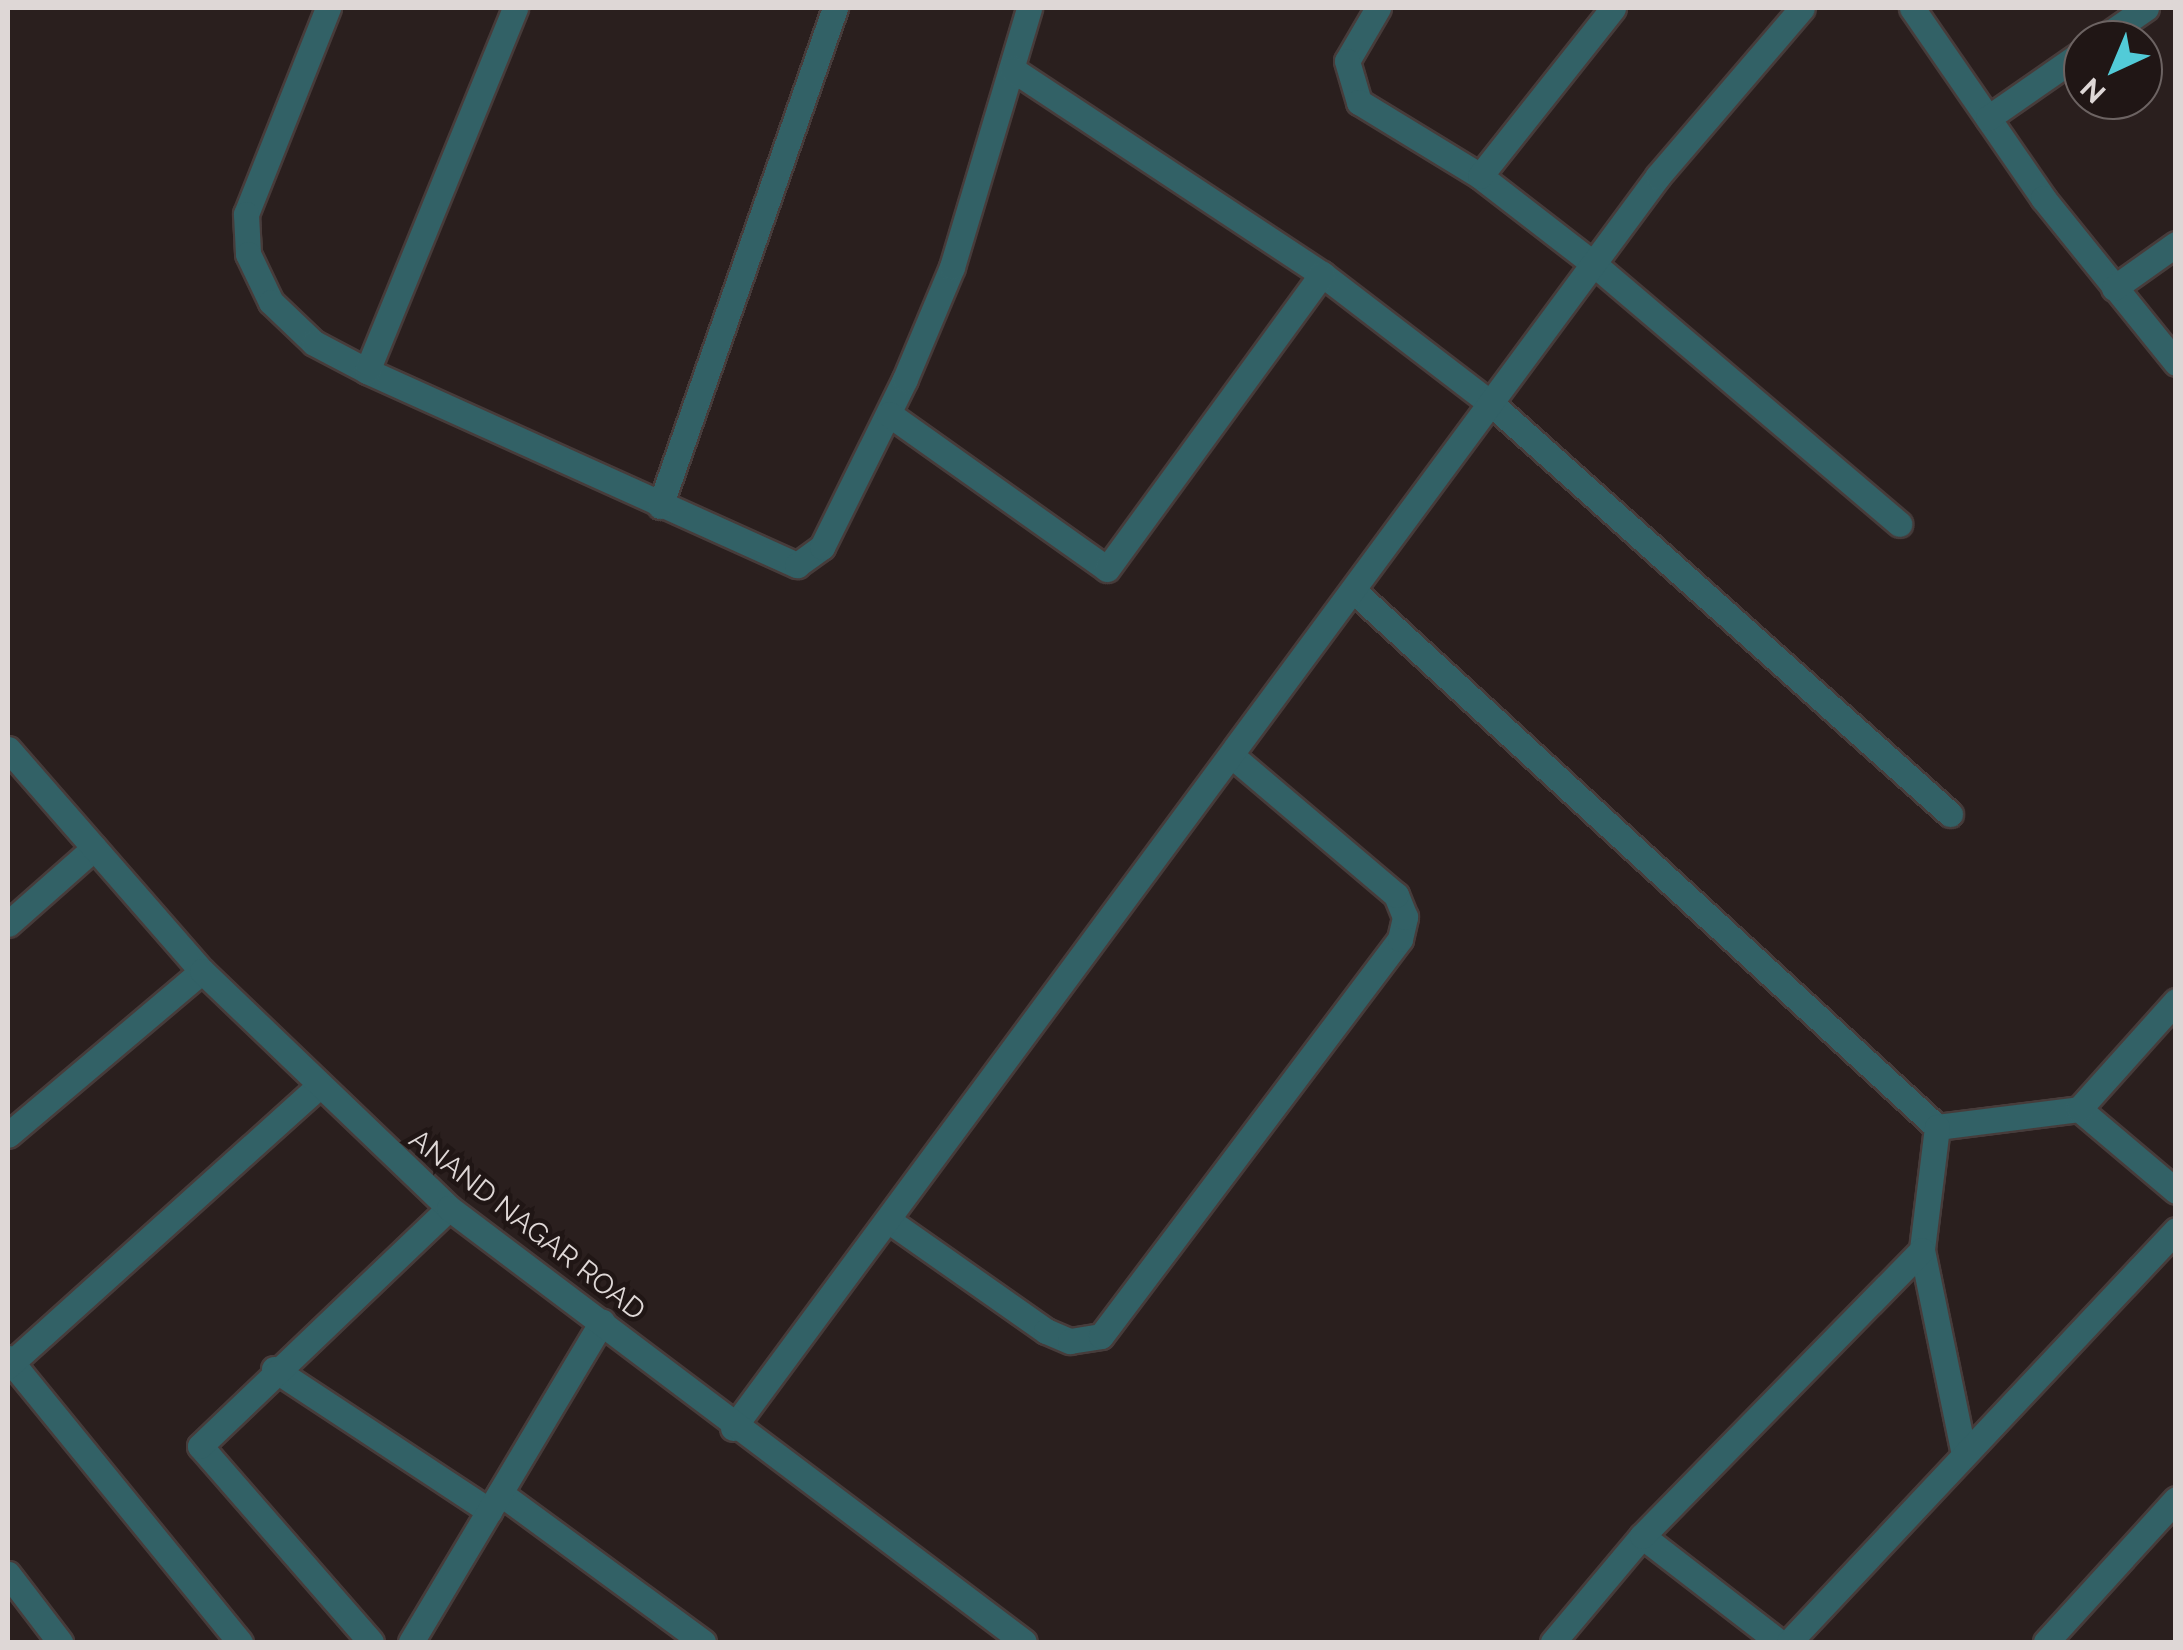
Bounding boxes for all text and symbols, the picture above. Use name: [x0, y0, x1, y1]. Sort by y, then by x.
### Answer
north arrow: [2063, 20, 2163, 120]
text: N: [2074, 71, 2112, 110]
street label: ANAND NAGAR ROAD: [402, 1122, 652, 1328]

